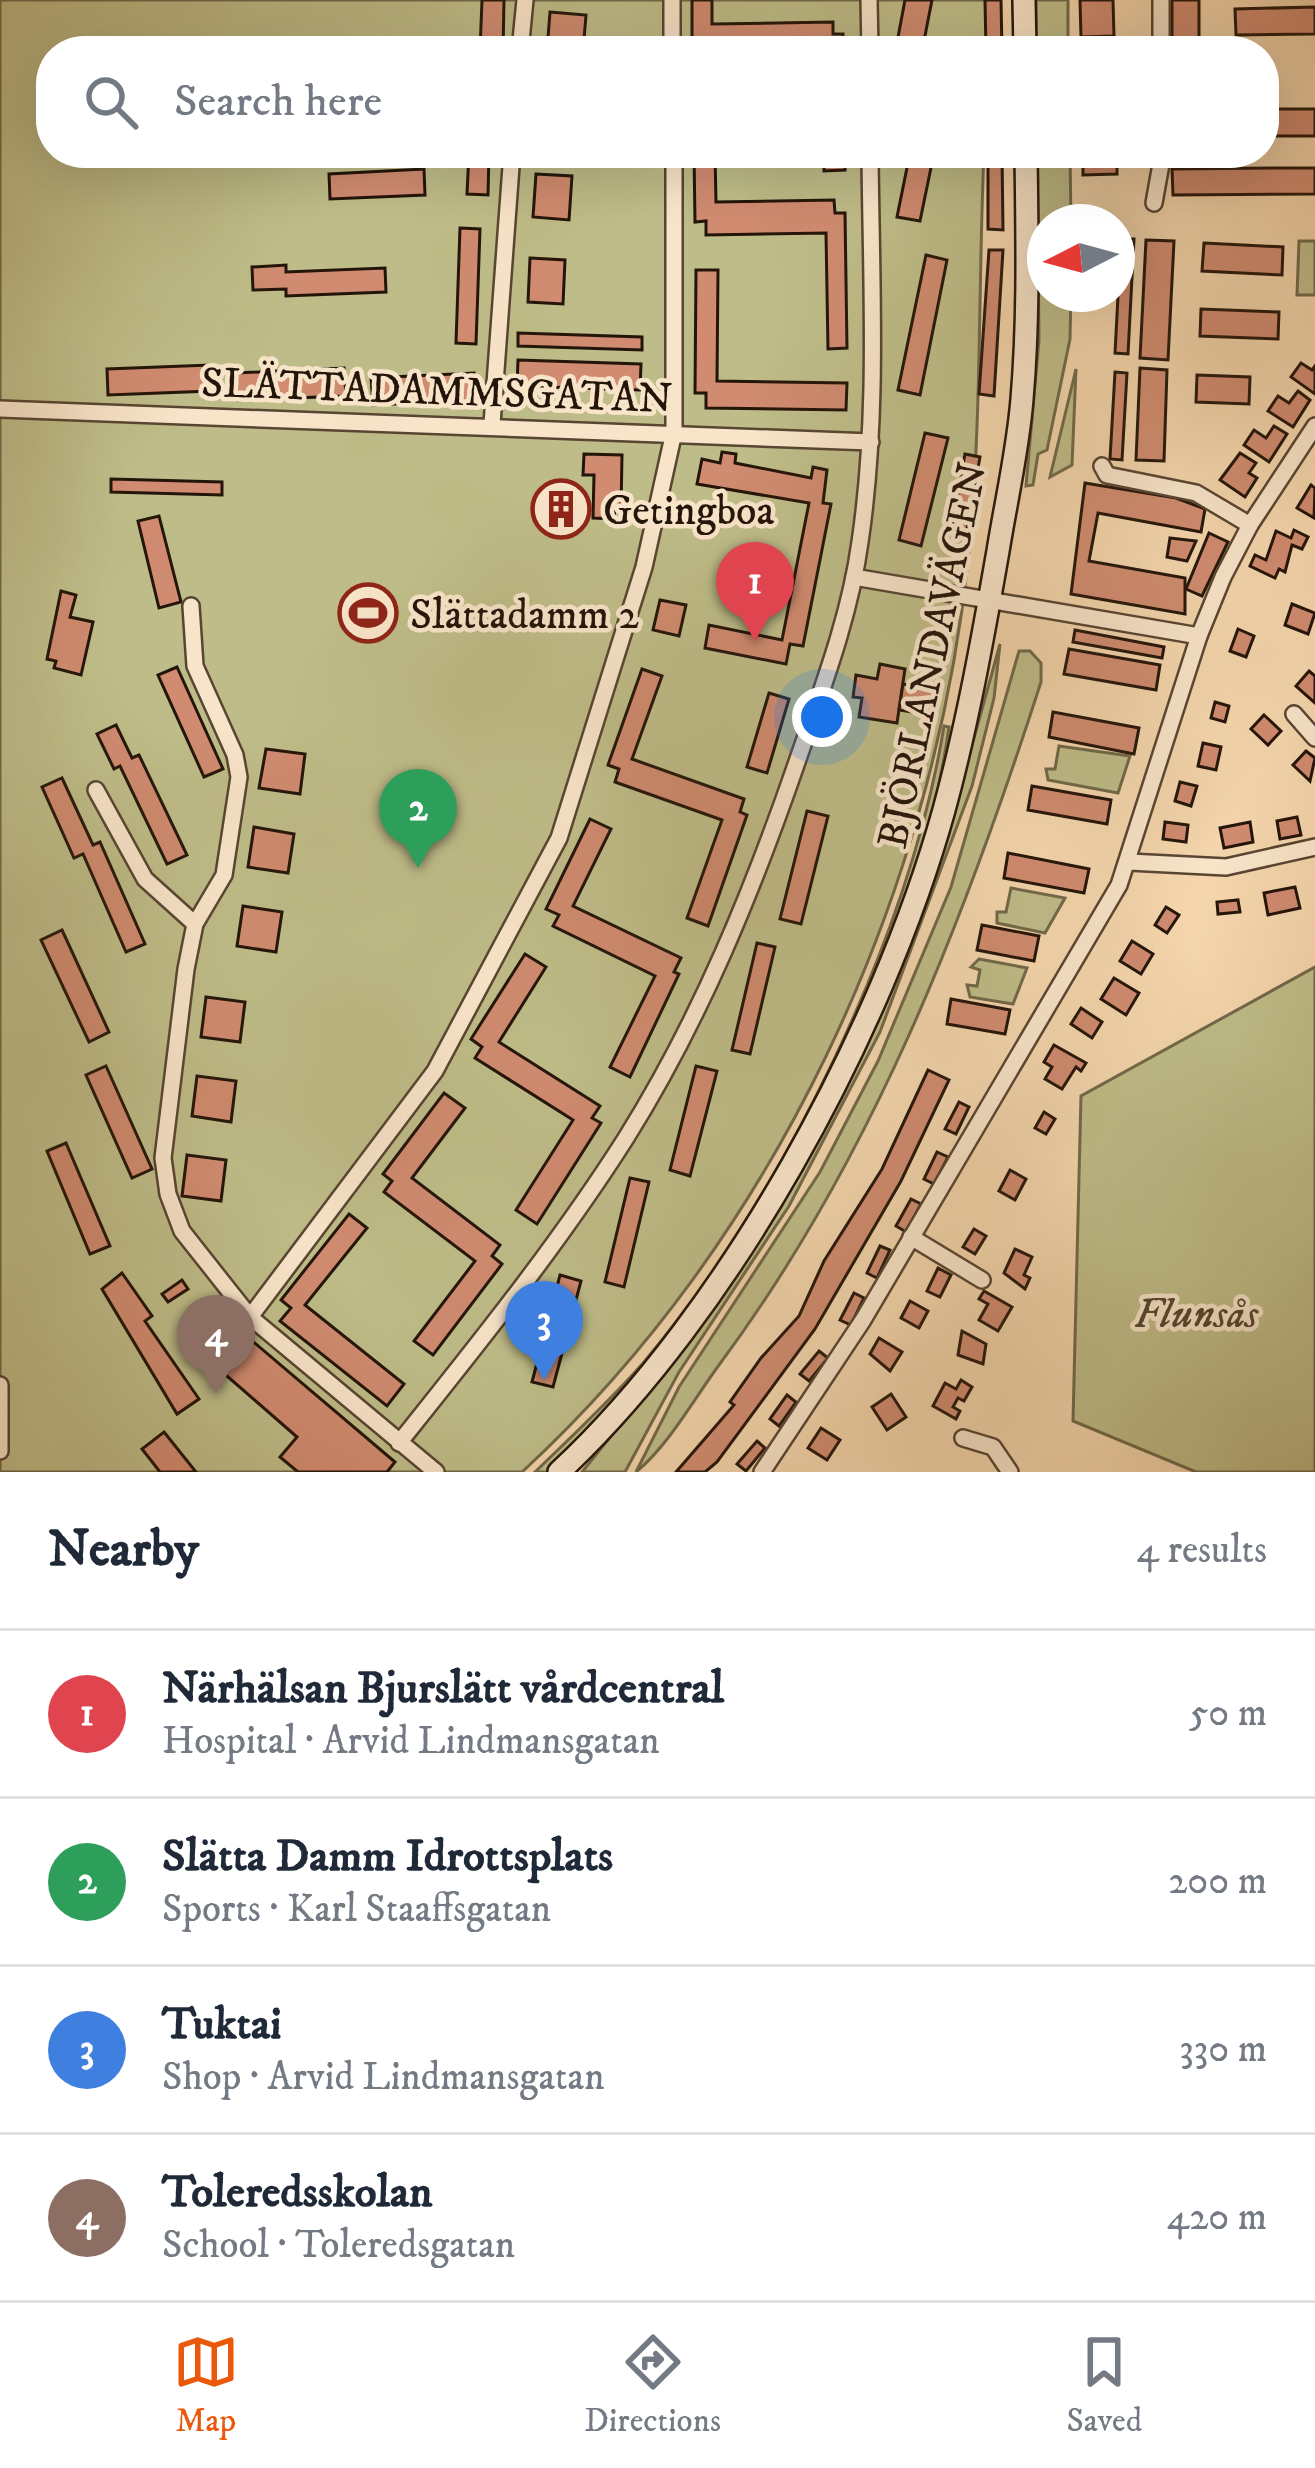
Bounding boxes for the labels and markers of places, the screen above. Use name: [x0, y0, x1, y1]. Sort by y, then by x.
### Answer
building icon: Getingboa: [530, 478, 592, 540]
place label: Getingboa: [603, 486, 775, 538]
pin: 1: [716, 542, 794, 641]
sports icon: Slättadamm 2: [337, 582, 399, 644]
place label: Slättadamm 2: [410, 590, 639, 642]
pin: 2: [379, 769, 457, 868]
pin: 3: [505, 1281, 583, 1380]
pin: 4: [177, 1295, 255, 1394]

